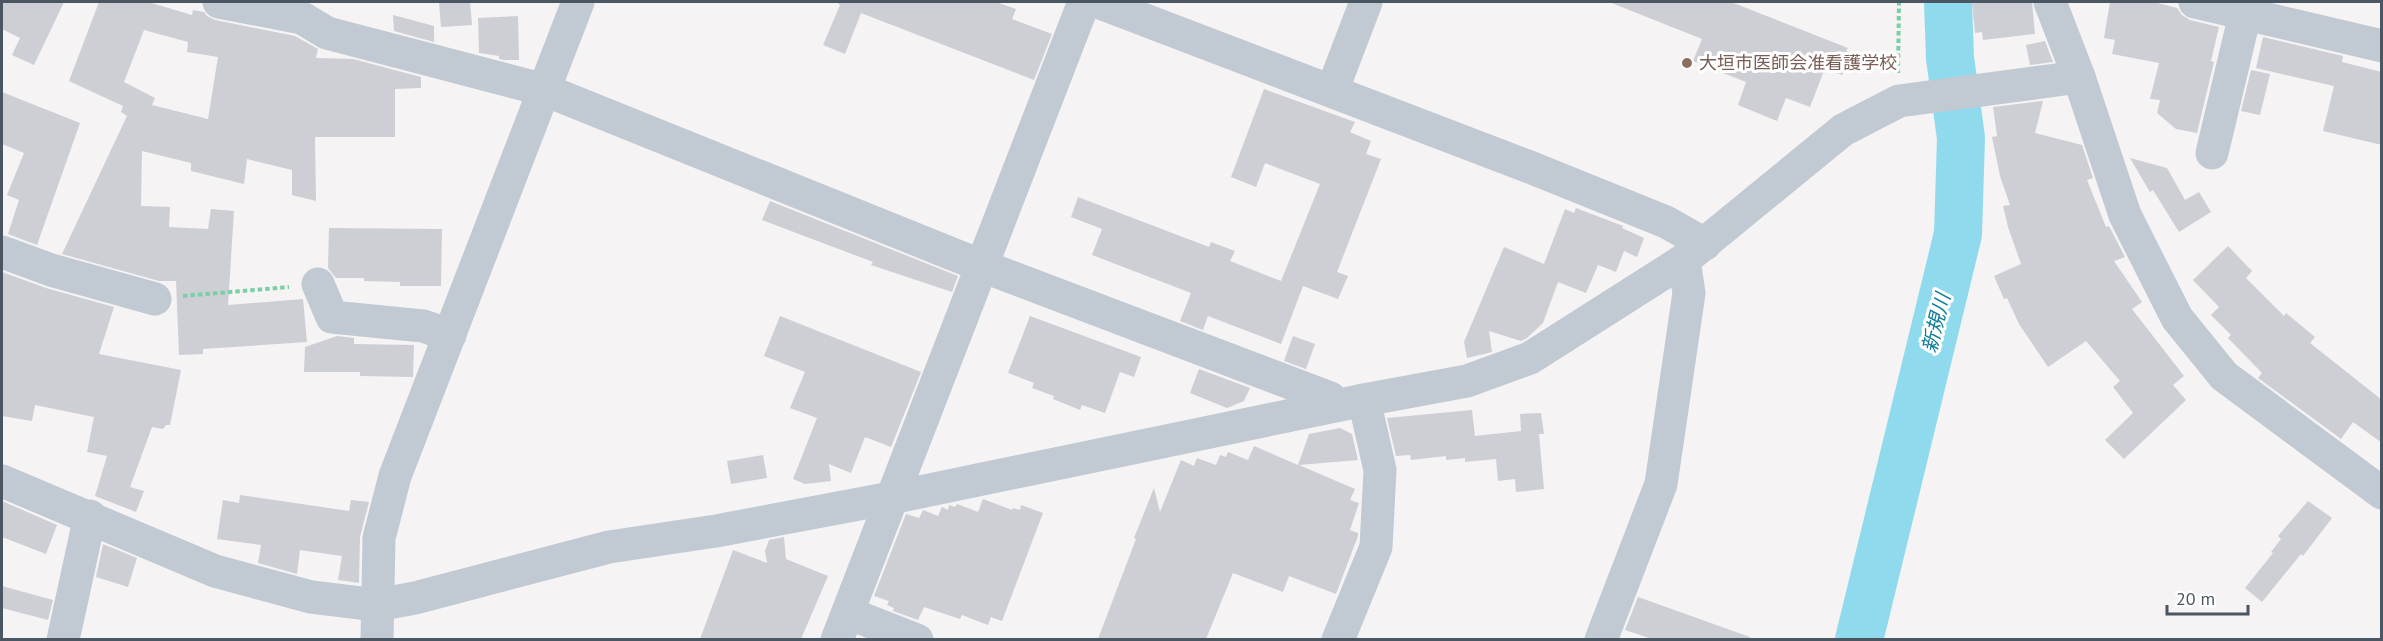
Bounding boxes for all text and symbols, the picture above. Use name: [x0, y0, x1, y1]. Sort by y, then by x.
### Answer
place label: 大垣市医師会准看護学校: [1699, 51, 1897, 74]
marker: 大垣市医師会准看護学校: [1680, 56, 1694, 70]
water label: 新規川: [1916, 289, 1956, 355]
scale bar: [2167, 578, 2248, 616]
text: 20 m: [2176, 587, 2215, 610]

